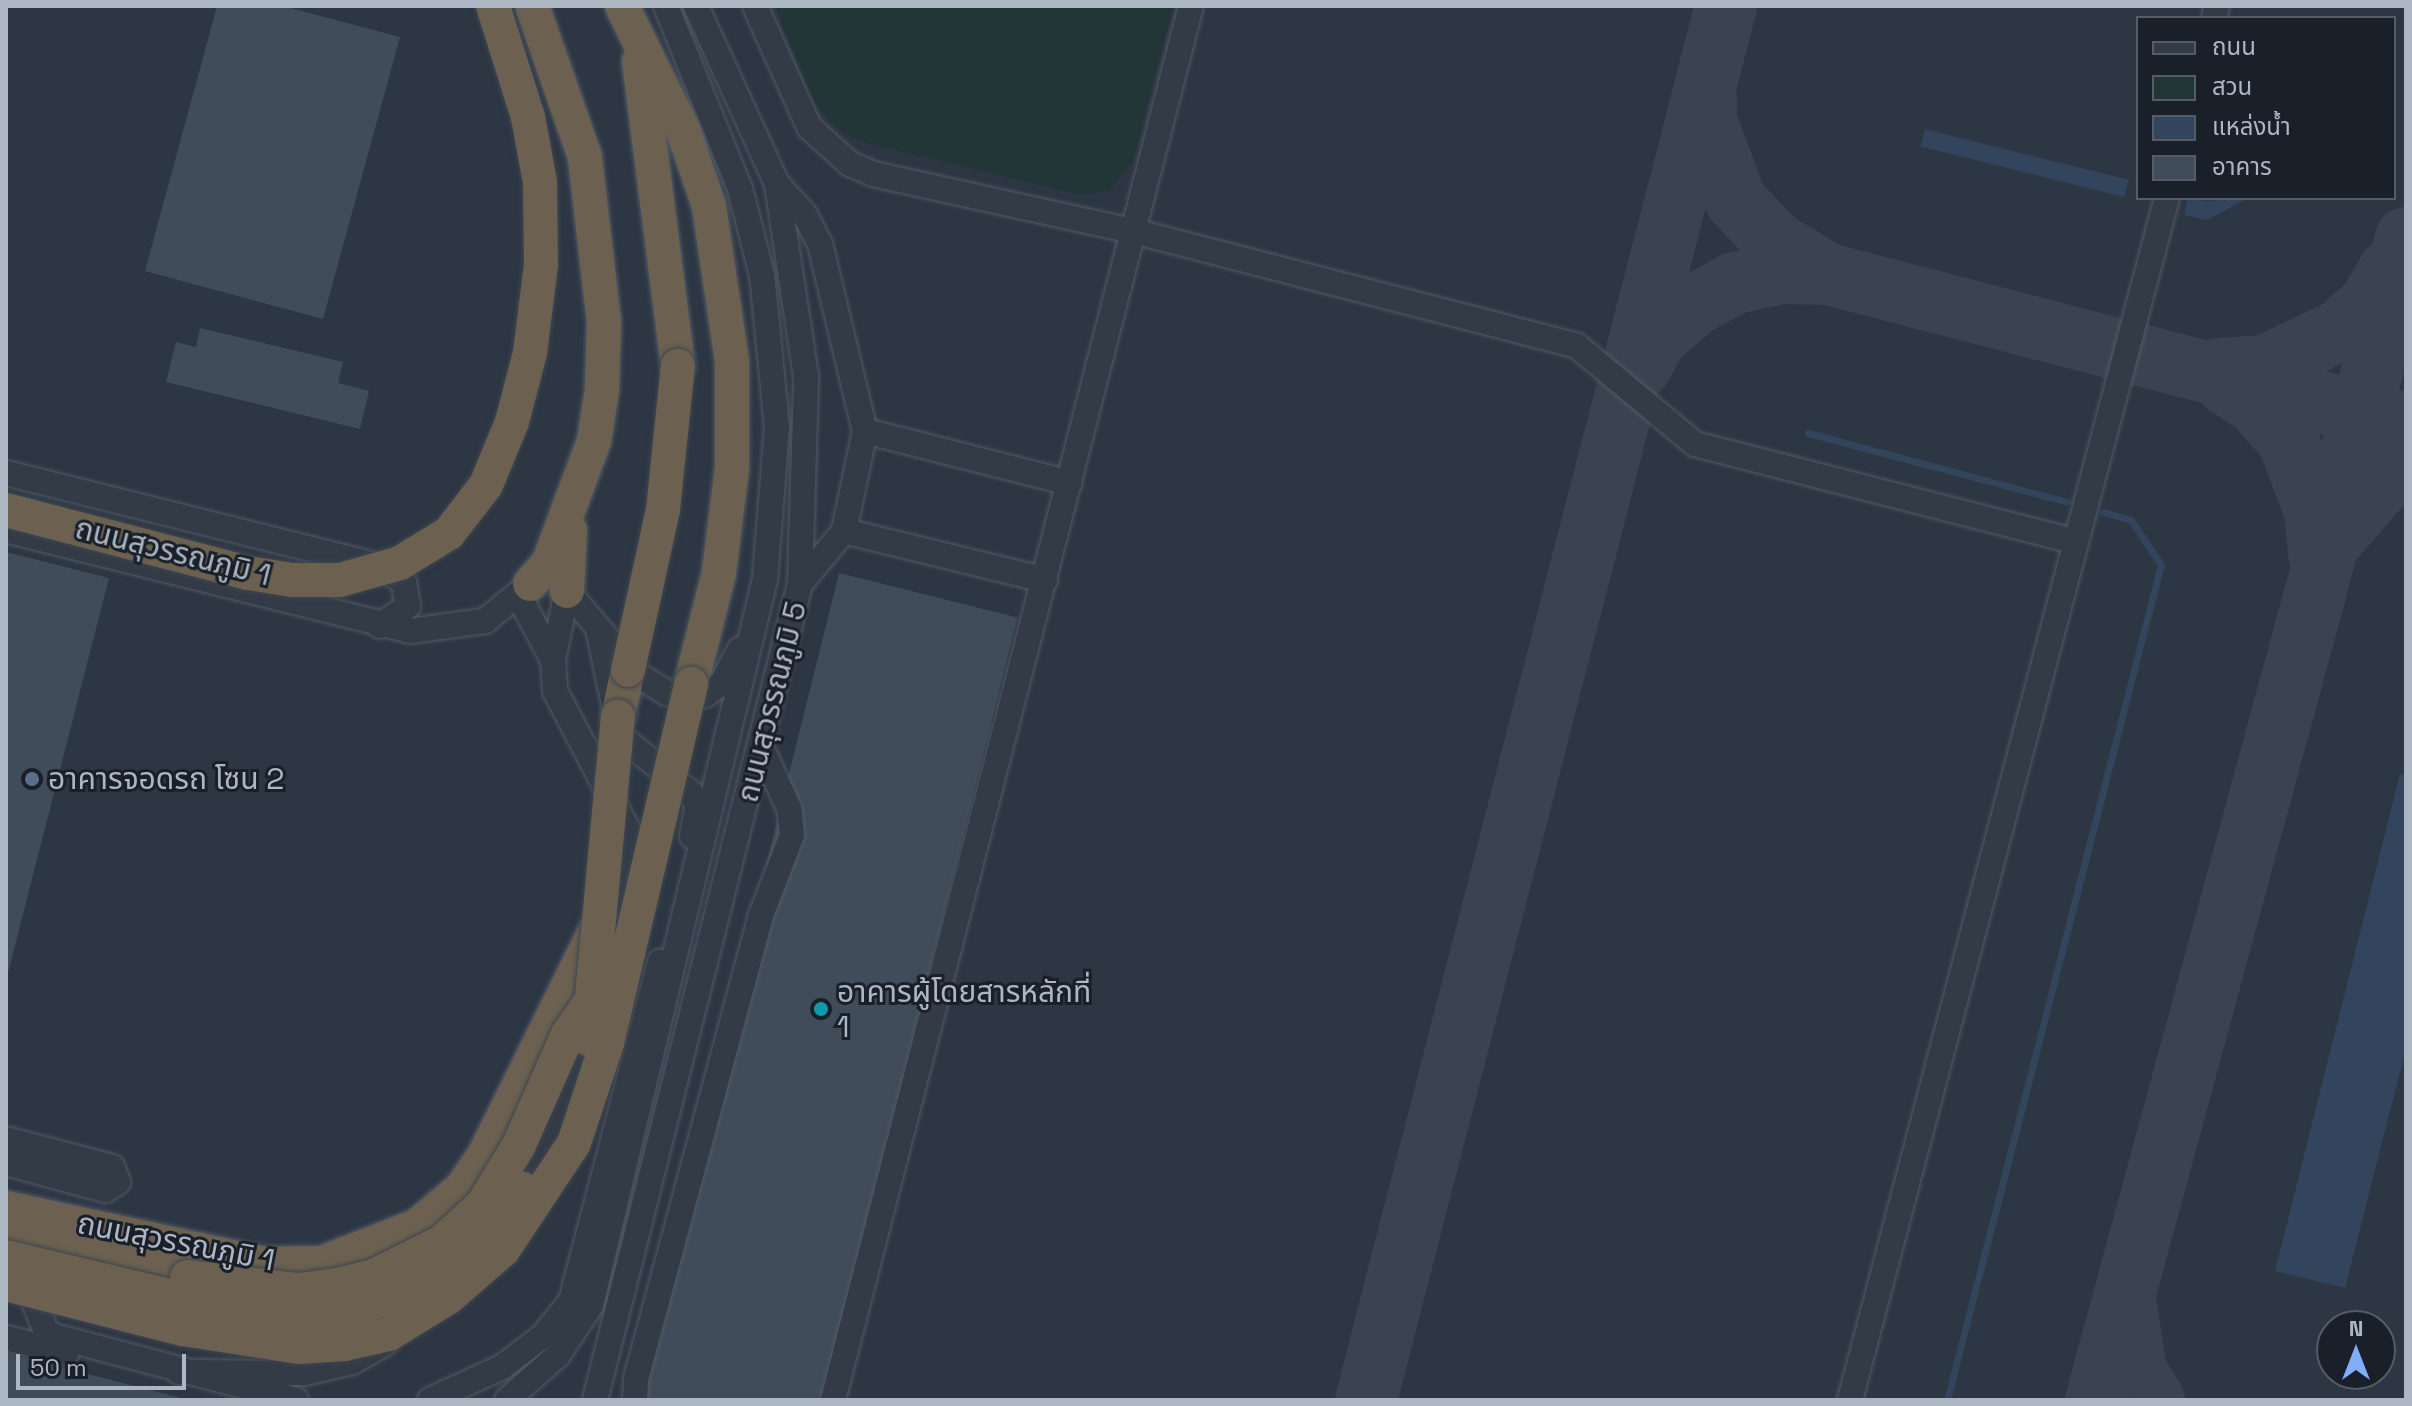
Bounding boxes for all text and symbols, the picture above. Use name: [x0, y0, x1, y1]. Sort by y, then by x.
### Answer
legend: [2136, 16, 2396, 200]
text: ถนน: [2212, 31, 2256, 62]
text: สวน: [2212, 71, 2252, 102]
text: แหล่งน้ำ: [2212, 111, 2291, 142]
text: อาคาร: [2212, 151, 2272, 182]
street label: ถนนสุวรรณภูมิ 1: [72, 510, 274, 594]
street label: ถนนสุวรรณภูมิ 5: [730, 598, 814, 806]
place label: อาคารจอดรถ โซน 2: [48, 761, 284, 797]
marker: อาคารจอดรถ โซน 2: [23, 770, 41, 788]
place label: อาคารผู้โดยสารหลักที่ 1: [837, 974, 1091, 1044]
marker: อาคารผู้โดยสารหลักที่ 1: [812, 1000, 830, 1018]
street label: ถนนสุวรรณภูมิ 1: [74, 1205, 278, 1279]
north arrow: [2316, 1310, 2396, 1390]
text: N: [2349, 1314, 2363, 1342]
scale bar: [20, 1338, 190, 1388]
text: 50 m: [30, 1352, 87, 1383]

